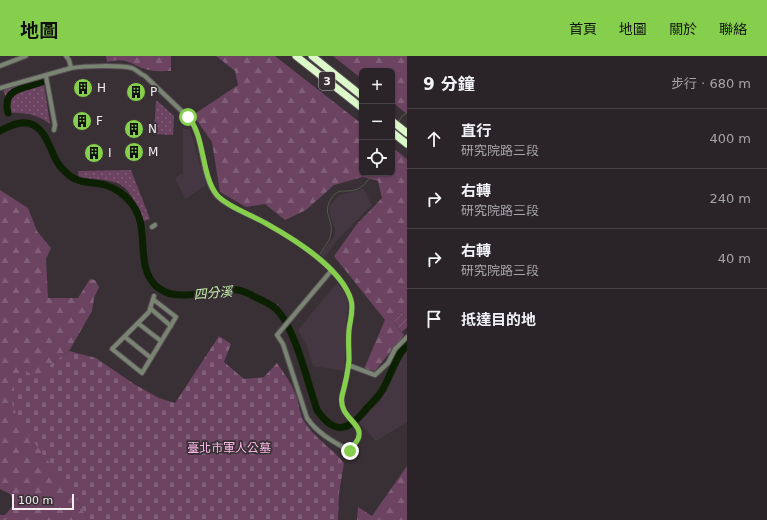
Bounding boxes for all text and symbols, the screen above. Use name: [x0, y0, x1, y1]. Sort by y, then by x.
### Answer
text: 地圖: [20, 19, 58, 41]
text: 首頁: [569, 21, 597, 37]
text: 地圖: [619, 21, 647, 37]
text: 關於: [669, 21, 697, 37]
text: 聯絡: [719, 21, 747, 37]
map controls: [359, 68, 395, 176]
button: +: [359, 68, 395, 104]
road number: 3: [319, 72, 335, 90]
text: 9 分鐘: [423, 74, 475, 94]
text: 步行 · 680 m: [671, 76, 751, 91]
building icon: H: [72, 77, 94, 99]
place label: H: [97, 81, 106, 95]
building icon: P: [125, 81, 147, 103]
place label: P: [150, 85, 157, 99]
button: −: [359, 104, 395, 140]
route start: [179, 108, 197, 126]
building icon: F: [71, 110, 93, 132]
place label: F: [96, 114, 103, 128]
building icon: N: [123, 118, 145, 140]
place label: N: [148, 122, 157, 136]
text: 直行: [461, 122, 491, 140]
icon: ahead: [423, 128, 445, 150]
text: 400 m: [709, 131, 751, 146]
button: locate: [359, 140, 395, 176]
building icon: M: [123, 141, 145, 163]
building icon: I: [83, 142, 105, 164]
text: 研究院路三段: [461, 143, 539, 158]
place label: M: [148, 145, 158, 159]
place label: I: [108, 146, 112, 160]
text: 右轉: [461, 182, 491, 200]
icon: right: [423, 188, 445, 210]
text: 240 m: [709, 191, 751, 206]
text: 研究院路三段: [461, 203, 539, 218]
text: 右轉: [461, 242, 491, 260]
icon: right: [423, 248, 445, 270]
text: 40 m: [718, 251, 751, 266]
text: 研究院路三段: [461, 263, 539, 278]
water label: 四分溪: [193, 284, 235, 302]
icon: arrive: [423, 308, 445, 330]
text: 抵達目的地: [461, 311, 536, 329]
park label: 臺北市軍人公墓: [187, 441, 271, 455]
route end: [341, 442, 359, 460]
scale bar: [12, 492, 74, 511]
text: 100 m: [18, 494, 53, 507]

